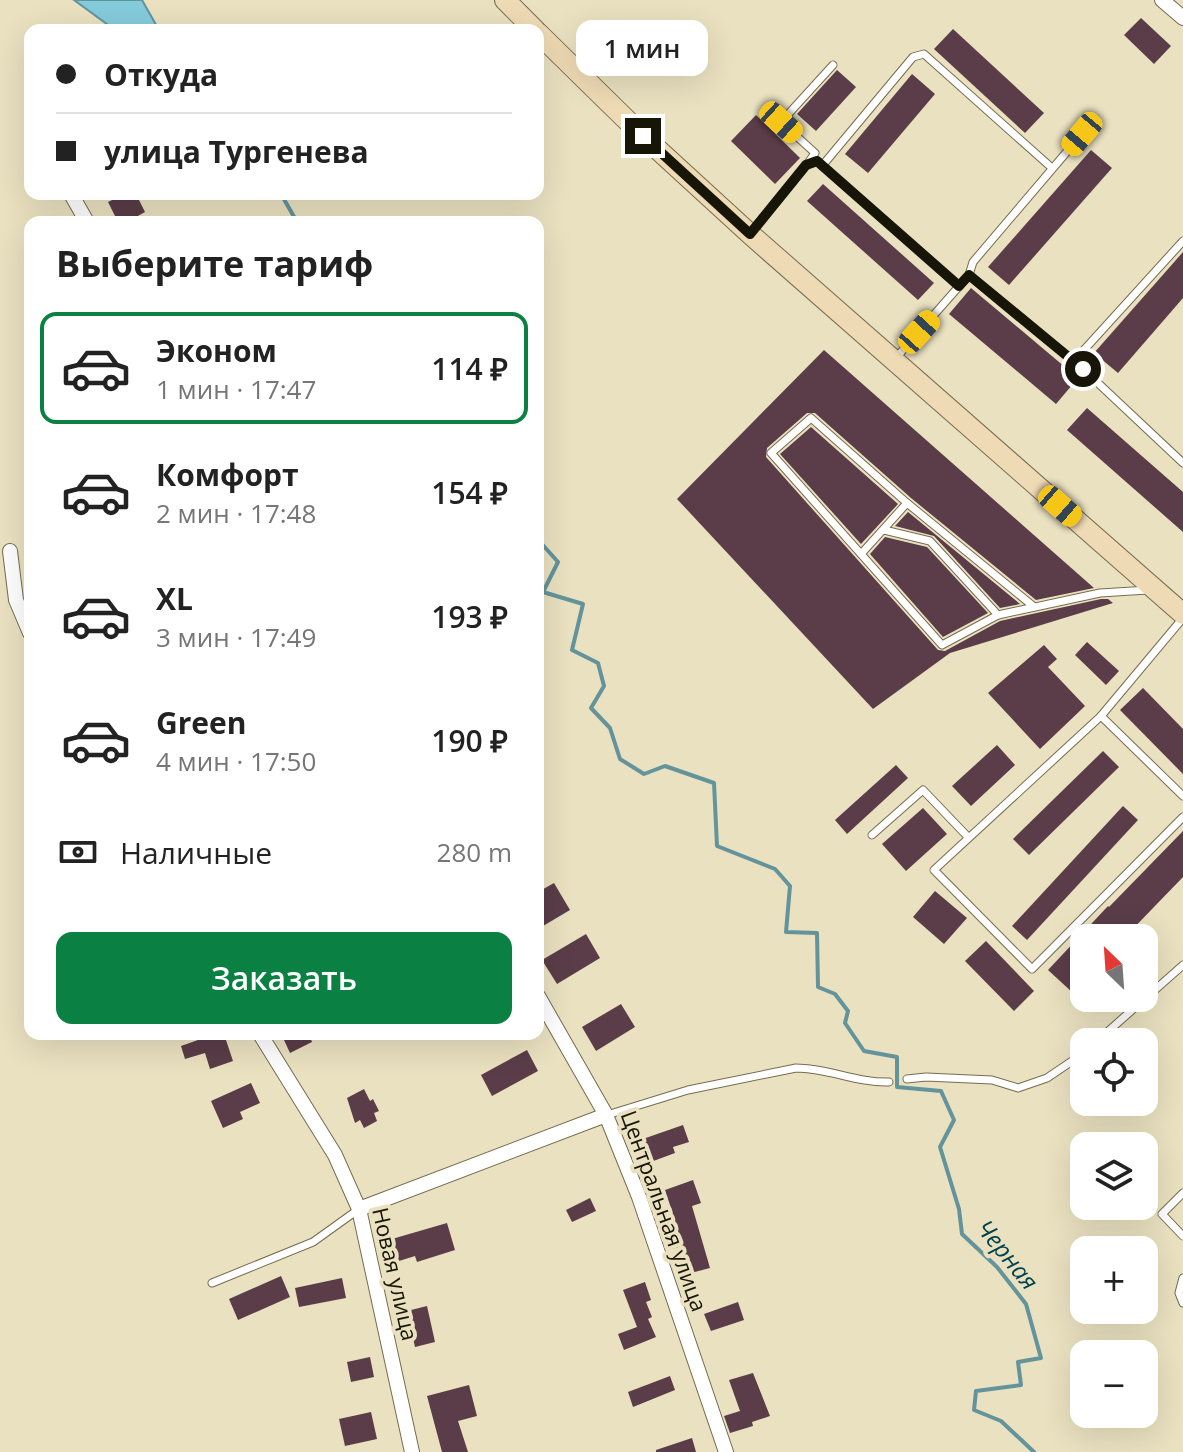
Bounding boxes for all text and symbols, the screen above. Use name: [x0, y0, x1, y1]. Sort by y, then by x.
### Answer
callout: 1 мин: [577, 20, 709, 76]
text: 1 мин: [604, 30, 680, 66]
text: Откуда: [104, 54, 218, 95]
car: [755, 97, 807, 147]
car: [1057, 108, 1107, 160]
route end: [625, 118, 661, 154]
text: улица Тургенева: [104, 131, 369, 172]
text: Выберите тариф: [56, 239, 373, 288]
car: [894, 306, 944, 358]
text: Эконом: [156, 330, 277, 371]
icon: car: [60, 332, 132, 404]
text: 114 ₽: [431, 348, 508, 389]
route start: [1065, 351, 1101, 387]
text: 1 мин · 17:47: [156, 371, 316, 407]
text: Комфорт: [156, 454, 299, 495]
icon: car: [60, 456, 132, 528]
text: 154 ₽: [431, 472, 508, 513]
car: [1034, 481, 1086, 531]
text: 2 мин · 17:48: [156, 495, 316, 531]
text: XL: [156, 578, 193, 619]
icon: car: [60, 580, 132, 652]
text: 193 ₽: [431, 596, 508, 637]
text: 3 мин · 17:49: [156, 619, 316, 655]
text: Green: [156, 702, 247, 743]
icon: car: [60, 704, 132, 776]
text: 190 ₽: [431, 720, 508, 761]
text: 4 мин · 17:50: [156, 743, 316, 779]
icon: cash: [56, 830, 100, 874]
text: Наличные: [120, 832, 272, 873]
text: 280 m: [437, 834, 512, 870]
north arrow: [1070, 924, 1158, 1012]
map controls: [1070, 924, 1158, 1428]
button: Заказать: [56, 932, 512, 1024]
button: locate: [1070, 1028, 1158, 1116]
street label: Центральная улица: [615, 1106, 715, 1315]
button: layers: [1070, 1132, 1158, 1220]
street label: Новая улица: [366, 1204, 426, 1343]
water label: Черная: [970, 1212, 1047, 1296]
button: +: [1070, 1236, 1158, 1324]
button: −: [1070, 1340, 1158, 1428]

